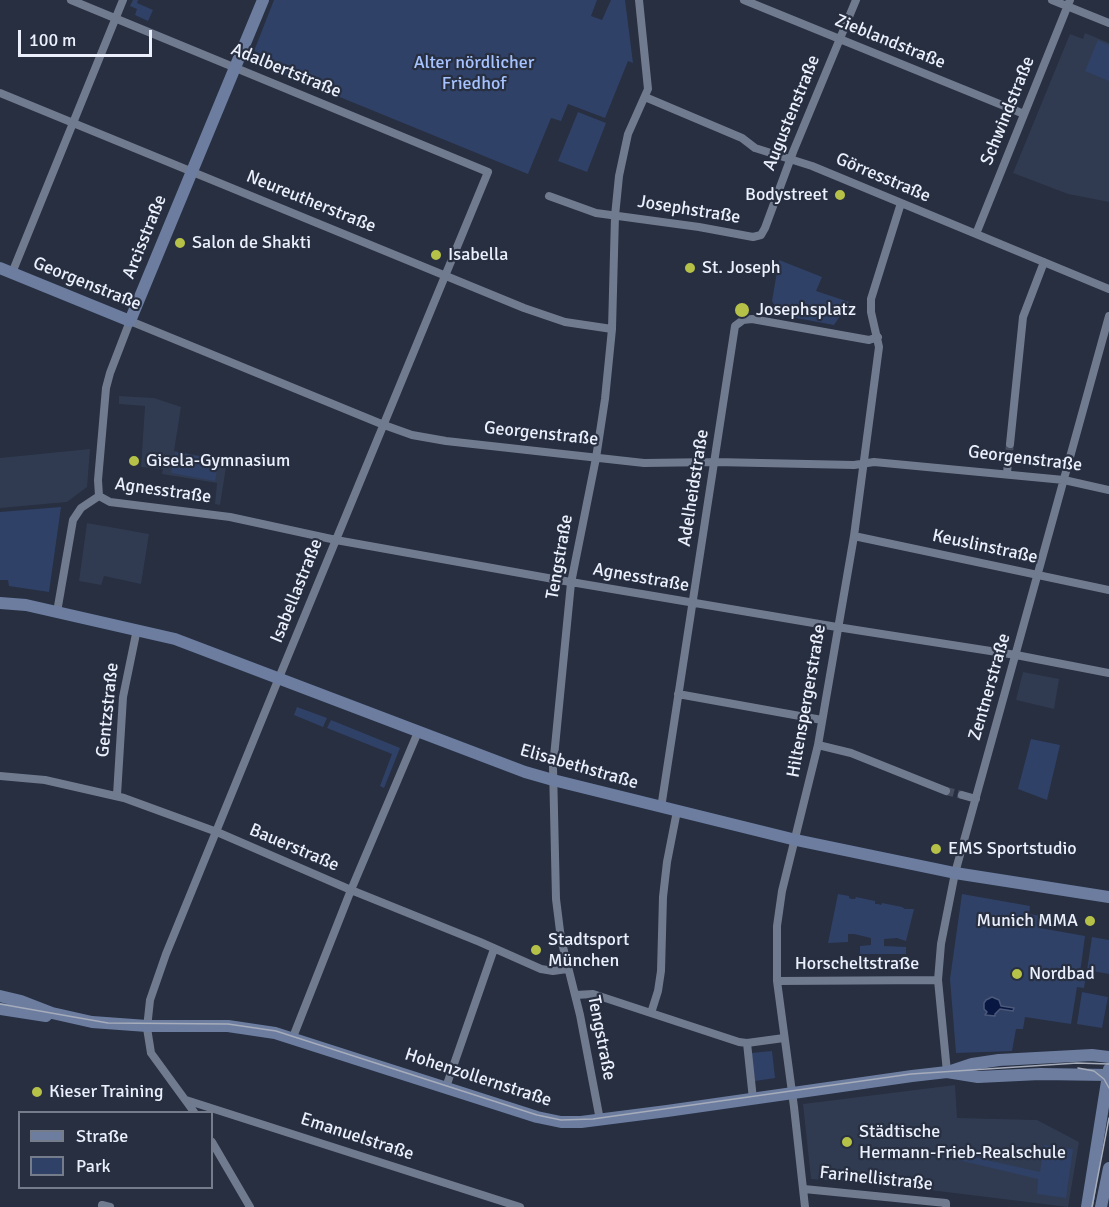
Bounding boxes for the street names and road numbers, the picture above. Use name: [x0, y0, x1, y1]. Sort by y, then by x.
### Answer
street label: Zieblandstraße: [832, 10, 948, 74]
street label: Adalbertstraße: [228, 39, 344, 103]
street label: Augustenstraße: [759, 52, 825, 174]
street label: Schwindstraße: [976, 53, 1040, 169]
street label: Görresstraße: [832, 148, 934, 208]
street label: Neureutherstraße: [243, 166, 379, 238]
street label: Josephstraße: [636, 191, 742, 229]
street label: Arcisstraße: [118, 192, 172, 282]
street label: Georgenstraße: [30, 252, 144, 316]
street label: Georgenstraße: [483, 417, 599, 451]
street label: Adelheidstraße: [674, 428, 714, 548]
street label: Georgenstraße: [967, 441, 1083, 477]
street label: Agnesstraße: [113, 474, 213, 508]
street label: Tengstraße: [542, 513, 578, 601]
street label: Keuslinstraße: [930, 525, 1040, 569]
street label: Isabellastraße: [266, 536, 328, 646]
street label: Agnesstraße: [591, 559, 691, 597]
street label: Hiltenspergerstraße: [783, 623, 831, 779]
street label: Zentnerstraße: [964, 631, 1016, 743]
street label: Gentzstraße: [92, 662, 124, 758]
street label: Elisabethstraße: [517, 740, 641, 794]
street label: Bauerstraße: [246, 819, 342, 877]
street label: Horscheltstraße: [795, 953, 919, 975]
street label: Tengstraße: [582, 994, 620, 1082]
street label: Hohenzollernstraße: [402, 1044, 554, 1112]
street label: Emanuelstraße: [298, 1109, 416, 1165]
street label: Farinellistraße: [818, 1162, 934, 1196]

